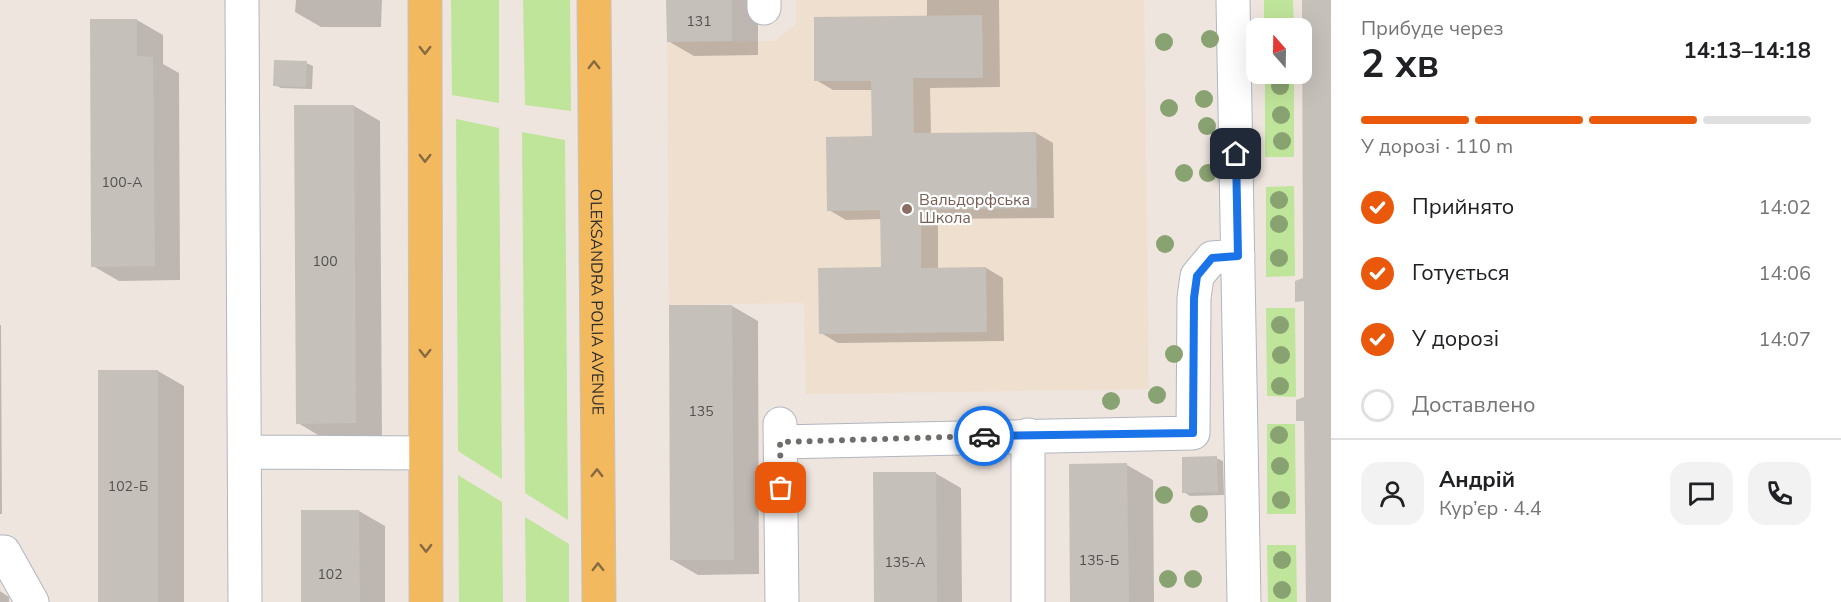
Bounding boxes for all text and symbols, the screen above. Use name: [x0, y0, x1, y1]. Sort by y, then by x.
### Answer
house number: 131: [686, 12, 712, 31]
text: Прибуде через: [1361, 15, 1503, 42]
north arrow: [1246, 18, 1312, 84]
map controls: [1246, 18, 1312, 84]
text: 14:13–14:18: [1683, 36, 1811, 66]
text: 2 хв: [1361, 38, 1439, 91]
one-way arrow: [419, 45, 431, 54]
one-way arrow: [588, 60, 600, 69]
pin: [1210, 128, 1261, 179]
text: У дорозі · 110 m: [1361, 133, 1513, 160]
icon: home: [1219, 137, 1252, 170]
one-way arrow: [419, 154, 431, 163]
house number: 100-А: [101, 173, 143, 192]
street label: OLEKSANDRA POLIA AVENUE: [585, 189, 608, 415]
place label: Вальдорфська Школа: [919, 189, 1030, 229]
icon: check: [1361, 191, 1394, 224]
text: Прийнято: [1412, 192, 1514, 222]
text: 14:02: [1758, 194, 1811, 221]
marker: Вальдорфська Школа: [900, 202, 914, 216]
house number: 100: [312, 252, 338, 271]
icon: check: [1361, 257, 1394, 290]
text: Готується: [1412, 258, 1510, 288]
text: 14:06: [1758, 260, 1811, 287]
icon: check: [1361, 323, 1394, 356]
text: У дорозі: [1412, 324, 1499, 354]
text: 14:07: [1758, 326, 1811, 353]
one-way arrow: [419, 349, 431, 358]
text: Доставлено: [1412, 390, 1536, 420]
house number: 135: [688, 402, 714, 421]
courier: [954, 406, 1014, 466]
icon: car: [968, 420, 1001, 453]
pin: [755, 462, 806, 513]
button: person: [1361, 462, 1424, 525]
button: chat: [1670, 462, 1733, 525]
button: phone: [1748, 462, 1811, 525]
text: Андрій: [1439, 465, 1515, 495]
one-way arrow: [591, 469, 603, 478]
icon: bag: [764, 471, 797, 504]
house number: 102-Б: [108, 477, 148, 496]
text: Кур’єр · 4.4: [1439, 495, 1542, 522]
one-way arrow: [420, 544, 432, 553]
house number: 135-Б: [1079, 551, 1119, 570]
house number: 135-А: [884, 553, 926, 572]
one-way arrow: [592, 562, 604, 571]
house number: 102: [317, 565, 343, 584]

